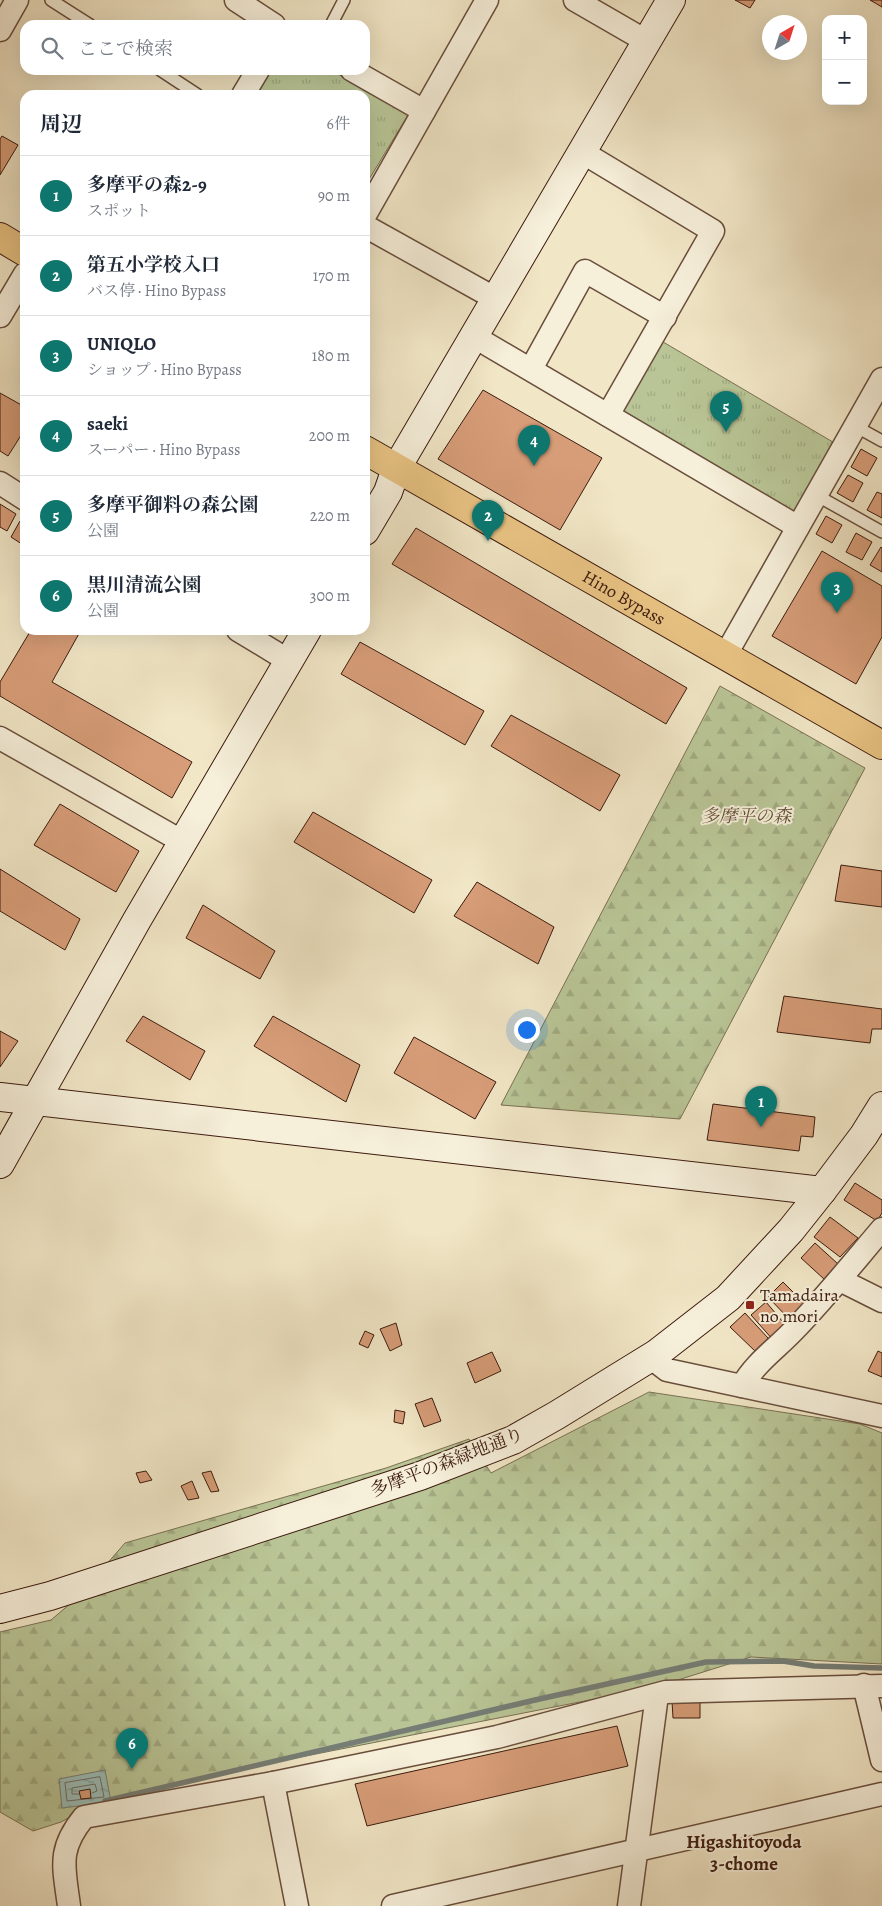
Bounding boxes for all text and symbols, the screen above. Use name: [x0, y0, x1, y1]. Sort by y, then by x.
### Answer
north arrow: [762, 15, 807, 60]
map controls: [822, 15, 867, 105]
button: +: [822, 15, 867, 60]
search box: [20, 20, 370, 75]
icon: search: [38, 34, 66, 62]
text: ここで検索: [78, 36, 173, 62]
button: −: [822, 60, 867, 105]
text: 周辺: [40, 110, 82, 138]
text: 6件: [327, 113, 350, 135]
text: 多摩平の森2-9: [87, 172, 207, 198]
text: 1: [53, 185, 59, 207]
text: 90 m: [318, 185, 350, 207]
text: スポット: [87, 200, 151, 222]
text: 第五小学校入口: [87, 252, 220, 278]
text: 2: [52, 265, 60, 287]
text: 170 m: [313, 265, 350, 287]
text: バス停 · Hino Bypass: [87, 280, 226, 302]
text: UNIQLO: [87, 331, 156, 357]
text: 3: [53, 345, 59, 367]
text: 180 m: [312, 345, 350, 367]
text: ショップ · Hino Bypass: [87, 359, 242, 381]
pin: 5: [710, 391, 742, 432]
text: saeki: [87, 411, 128, 437]
text: 4: [52, 425, 60, 447]
text: 200 m: [309, 425, 350, 447]
pin: 4: [518, 425, 550, 466]
text: スーパー · Hino Bypass: [87, 439, 241, 461]
text: 多摩平御料の森公園: [87, 492, 258, 518]
pin: 2: [472, 500, 504, 541]
text: 5: [53, 505, 59, 527]
text: 220 m: [310, 505, 350, 527]
text: 公園: [87, 520, 119, 542]
street label: Hino Bypass: [578, 564, 670, 631]
text: 黒川清流公園: [87, 572, 201, 598]
pin: 3: [821, 572, 853, 613]
text: 6: [52, 585, 60, 607]
text: 300 m: [310, 585, 350, 607]
text: 公園: [87, 600, 119, 622]
park label: 多摩平の森: [701, 804, 793, 828]
your location: [514, 1017, 540, 1043]
pin: 1: [745, 1086, 777, 1127]
place label: Tamadaira no mori: [760, 1283, 840, 1328]
marker: Tamadaira no mori: [744, 1299, 756, 1311]
street label: 多摩平の森緑地通り: [367, 1422, 527, 1502]
pin: 6: [116, 1728, 148, 1769]
district label: Higashitoyoda 3-chome: [686, 1829, 803, 1877]

